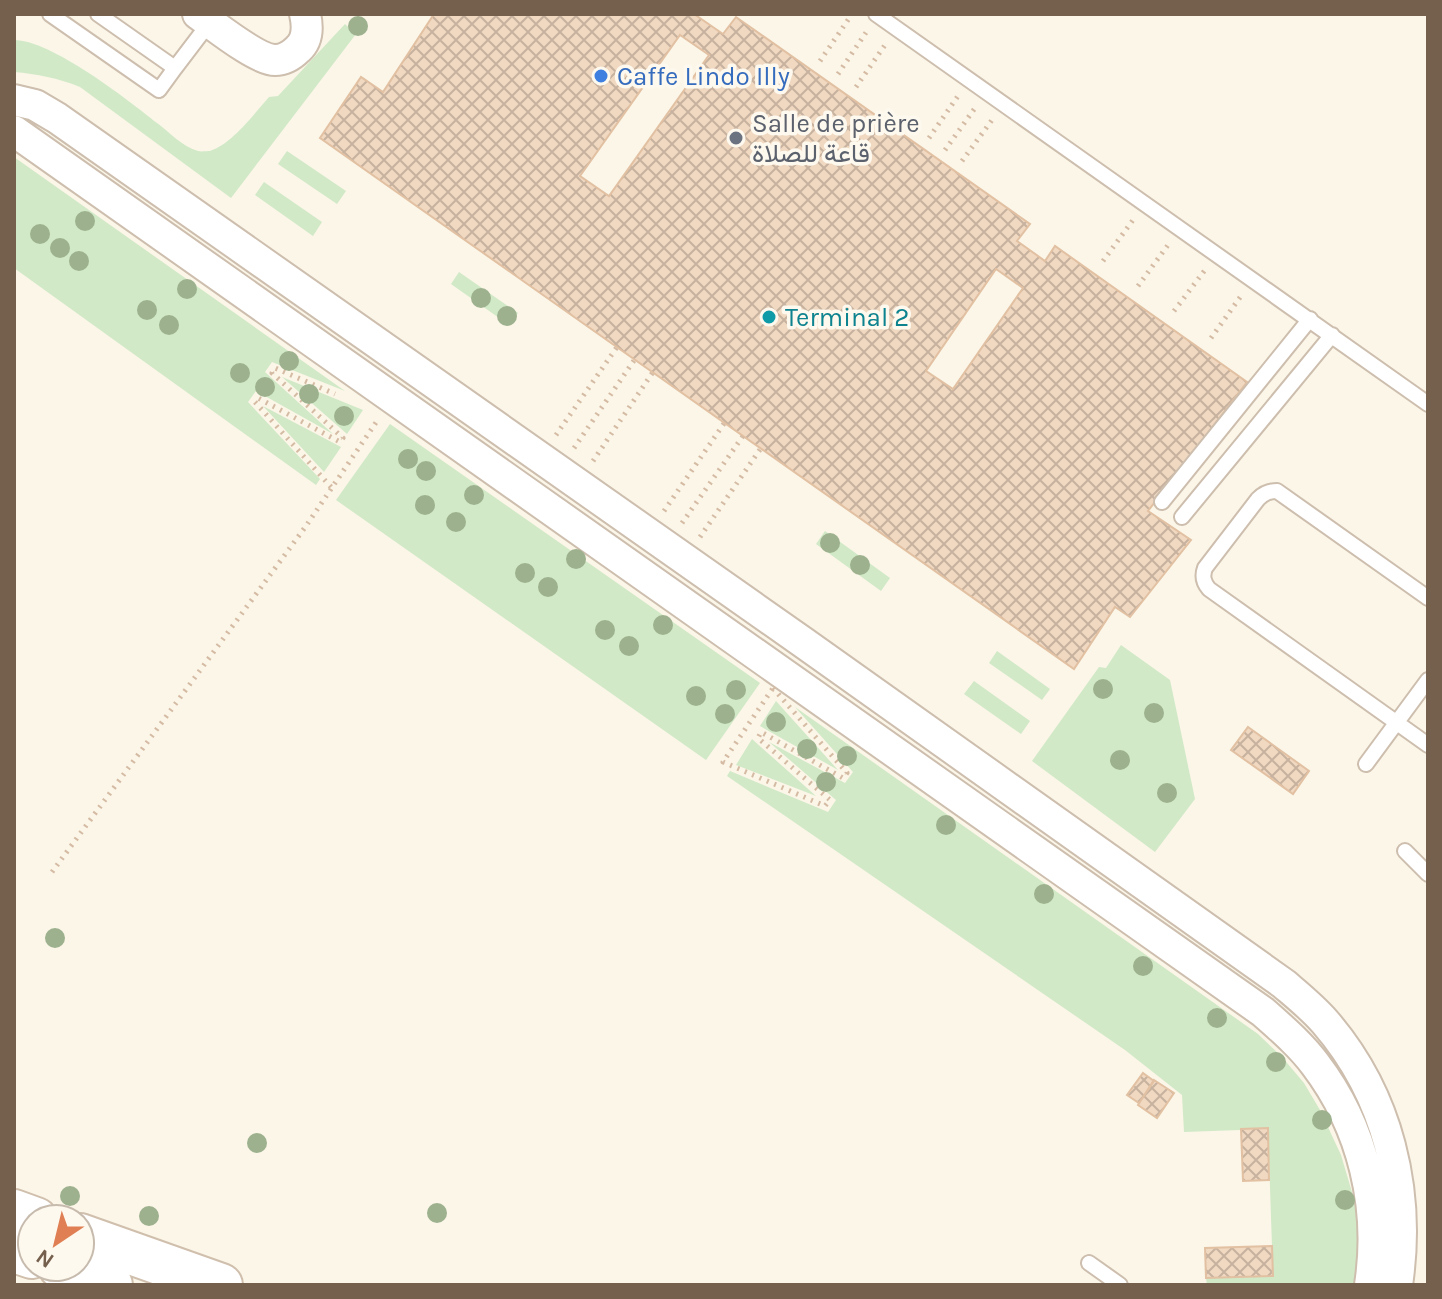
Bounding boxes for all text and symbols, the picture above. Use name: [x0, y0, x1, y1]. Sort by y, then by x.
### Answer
place label: Caffe Lindo Illy: [617, 61, 790, 92]
marker: Caffe Lindo Illy: [592, 67, 610, 85]
place label: Salle de prière قاعة للصلاة: [752, 108, 920, 169]
marker: Salle de prière قاعة للصلاة: [727, 129, 745, 147]
place label: Terminal 2: [785, 302, 909, 333]
marker: Terminal 2: [760, 308, 778, 326]
north arrow: [16, 1203, 96, 1283]
text: N: [31, 1243, 59, 1274]

